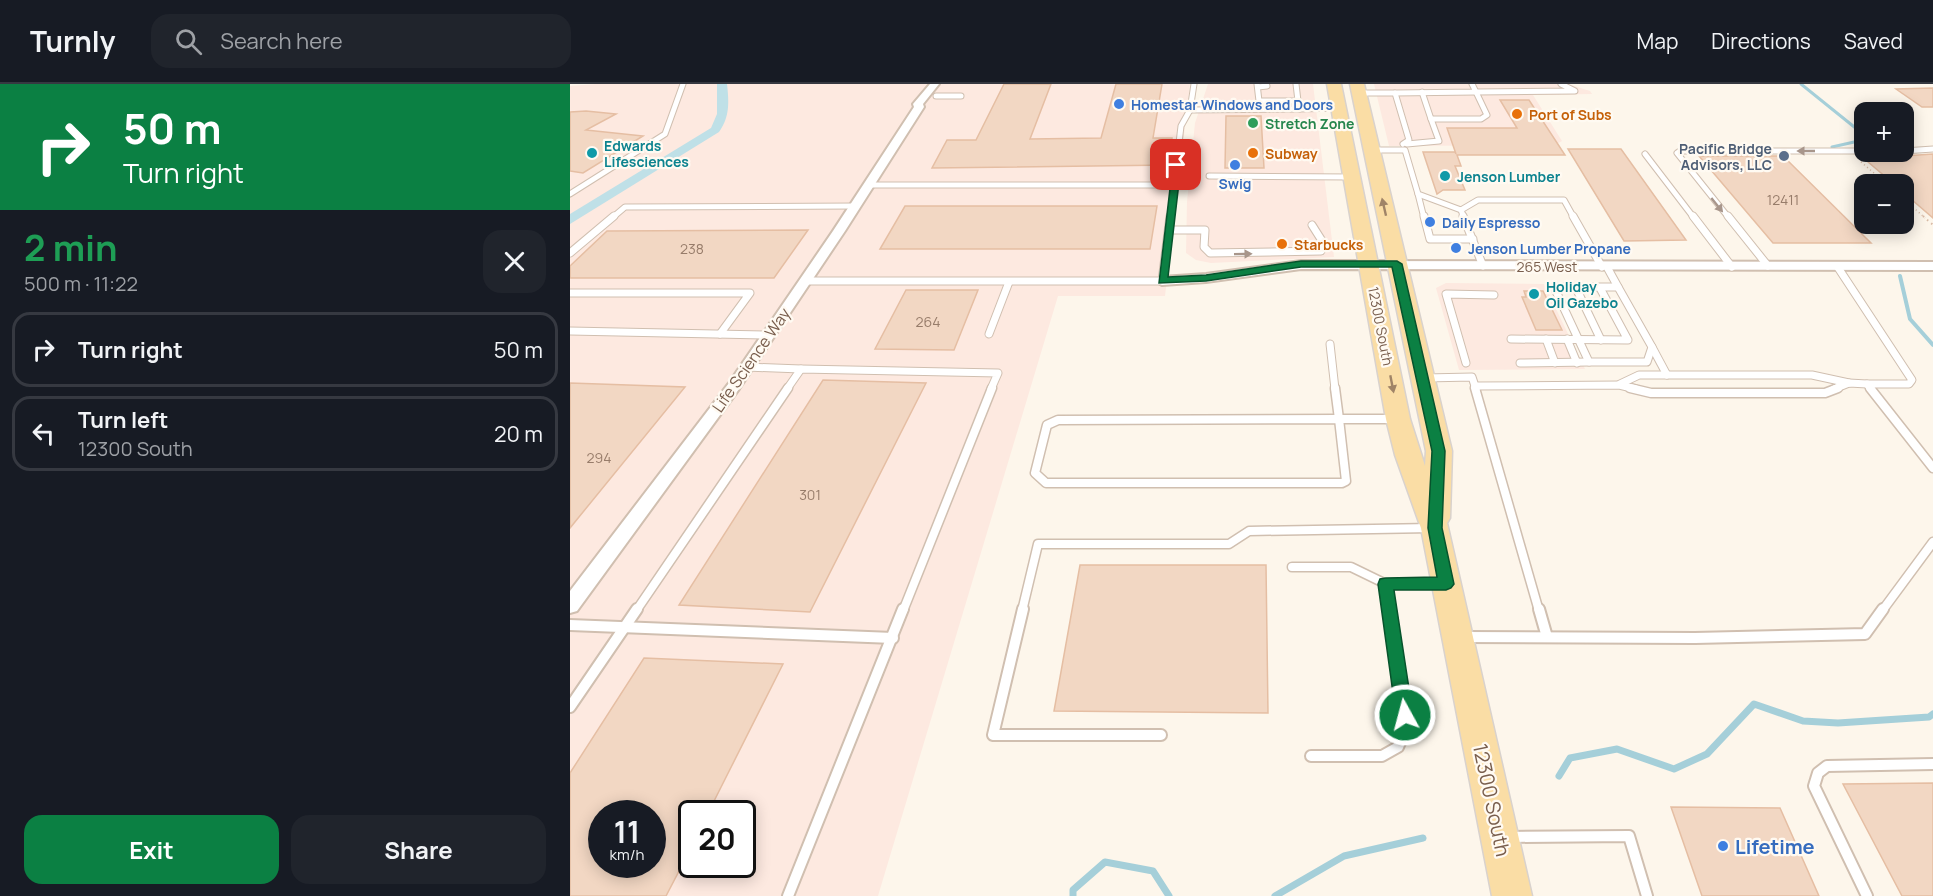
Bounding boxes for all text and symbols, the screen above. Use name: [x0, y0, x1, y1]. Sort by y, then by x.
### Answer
search box: [151, 14, 571, 68]
text: Turnly: [30, 22, 115, 60]
icon: search: [172, 25, 205, 58]
text: Search here: [220, 26, 343, 56]
text: Map: [1637, 27, 1678, 55]
text: Directions: [1711, 27, 1811, 55]
text: Saved: [1844, 27, 1903, 55]
place label: Homestar Windows and Doors: [1131, 95, 1334, 114]
marker: Homestar Windows and Doors: [1112, 97, 1126, 111]
text: 50 m: [123, 99, 221, 157]
map controls: [1854, 102, 1914, 234]
button: +: [1854, 102, 1914, 162]
place label: Port of Subs: [1529, 105, 1612, 124]
marker: Port of Subs: [1510, 107, 1524, 121]
icon: right: [24, 108, 102, 186]
place label: Stretch Zone: [1265, 114, 1354, 133]
marker: Stretch Zone: [1246, 116, 1260, 130]
place label: Edwards Lifesciences: [604, 136, 689, 171]
pin: [1150, 139, 1201, 190]
place label: Pacific Bridge Advisors, LLC: [1679, 139, 1772, 174]
place label: Subway: [1265, 144, 1318, 163]
marker: Edwards Lifesciences: [585, 146, 599, 160]
marker: Subway: [1246, 146, 1260, 160]
one-way arrow: [1797, 146, 1816, 156]
icon: arrive: [1159, 148, 1192, 181]
marker: Pacific Bridge Advisors, LLC: [1777, 149, 1791, 163]
text: Turn right: [123, 154, 244, 191]
marker: Swig: [1228, 158, 1242, 172]
place label: Jenson Lumber: [1457, 167, 1561, 186]
marker: Jenson Lumber: [1438, 169, 1452, 183]
place label: Swig: [1219, 174, 1252, 193]
button: −: [1854, 174, 1914, 234]
house number: 12411: [1767, 190, 1799, 209]
one-way arrow: [1711, 197, 1724, 213]
one-way arrow: [1379, 198, 1388, 217]
place label: Daily Espresso: [1442, 213, 1541, 232]
marker: Daily Espresso: [1423, 215, 1437, 229]
text: 2 min: [24, 223, 118, 272]
button: close: [483, 230, 546, 293]
place label: Starbucks: [1294, 235, 1364, 254]
marker: Starbucks: [1275, 237, 1289, 251]
house number: 238: [680, 239, 704, 258]
place label: Jenson Lumber Propane: [1468, 239, 1631, 258]
marker: Jenson Lumber Propane: [1449, 241, 1463, 255]
one-way arrow: [1233, 249, 1252, 258]
street label: 265 West: [1517, 257, 1578, 276]
text: 500 m · 11:22: [24, 270, 138, 297]
place label: Holiday Oil Gazebo: [1546, 277, 1618, 312]
street label: 12300 South: [1364, 285, 1398, 367]
marker: Holiday Oil Gazebo: [1527, 287, 1541, 301]
street label: Life Science Way: [707, 303, 796, 417]
house number: 264: [916, 312, 940, 331]
icon: right: [27, 333, 60, 366]
text: Turn right: [78, 335, 183, 365]
text: 50 m: [494, 335, 543, 365]
one-way arrow: [1387, 375, 1396, 394]
text: Turn left: [78, 405, 168, 435]
icon: left: [27, 417, 60, 450]
text: 20 m: [494, 419, 543, 449]
text: 12300 South: [78, 435, 193, 462]
house number: 294: [587, 448, 611, 467]
house number: 301: [799, 485, 821, 504]
position arrow: [1373, 683, 1437, 747]
street label: 12300 South: [1467, 741, 1517, 859]
speed limit sign: 20: [678, 800, 756, 878]
text: 11: [614, 811, 640, 852]
button: Exit: [24, 815, 279, 884]
button: Share: [291, 815, 546, 884]
place label: Lifetime: [1735, 833, 1815, 860]
marker: Lifetime: [1716, 839, 1730, 853]
text: km/h: [610, 844, 644, 865]

